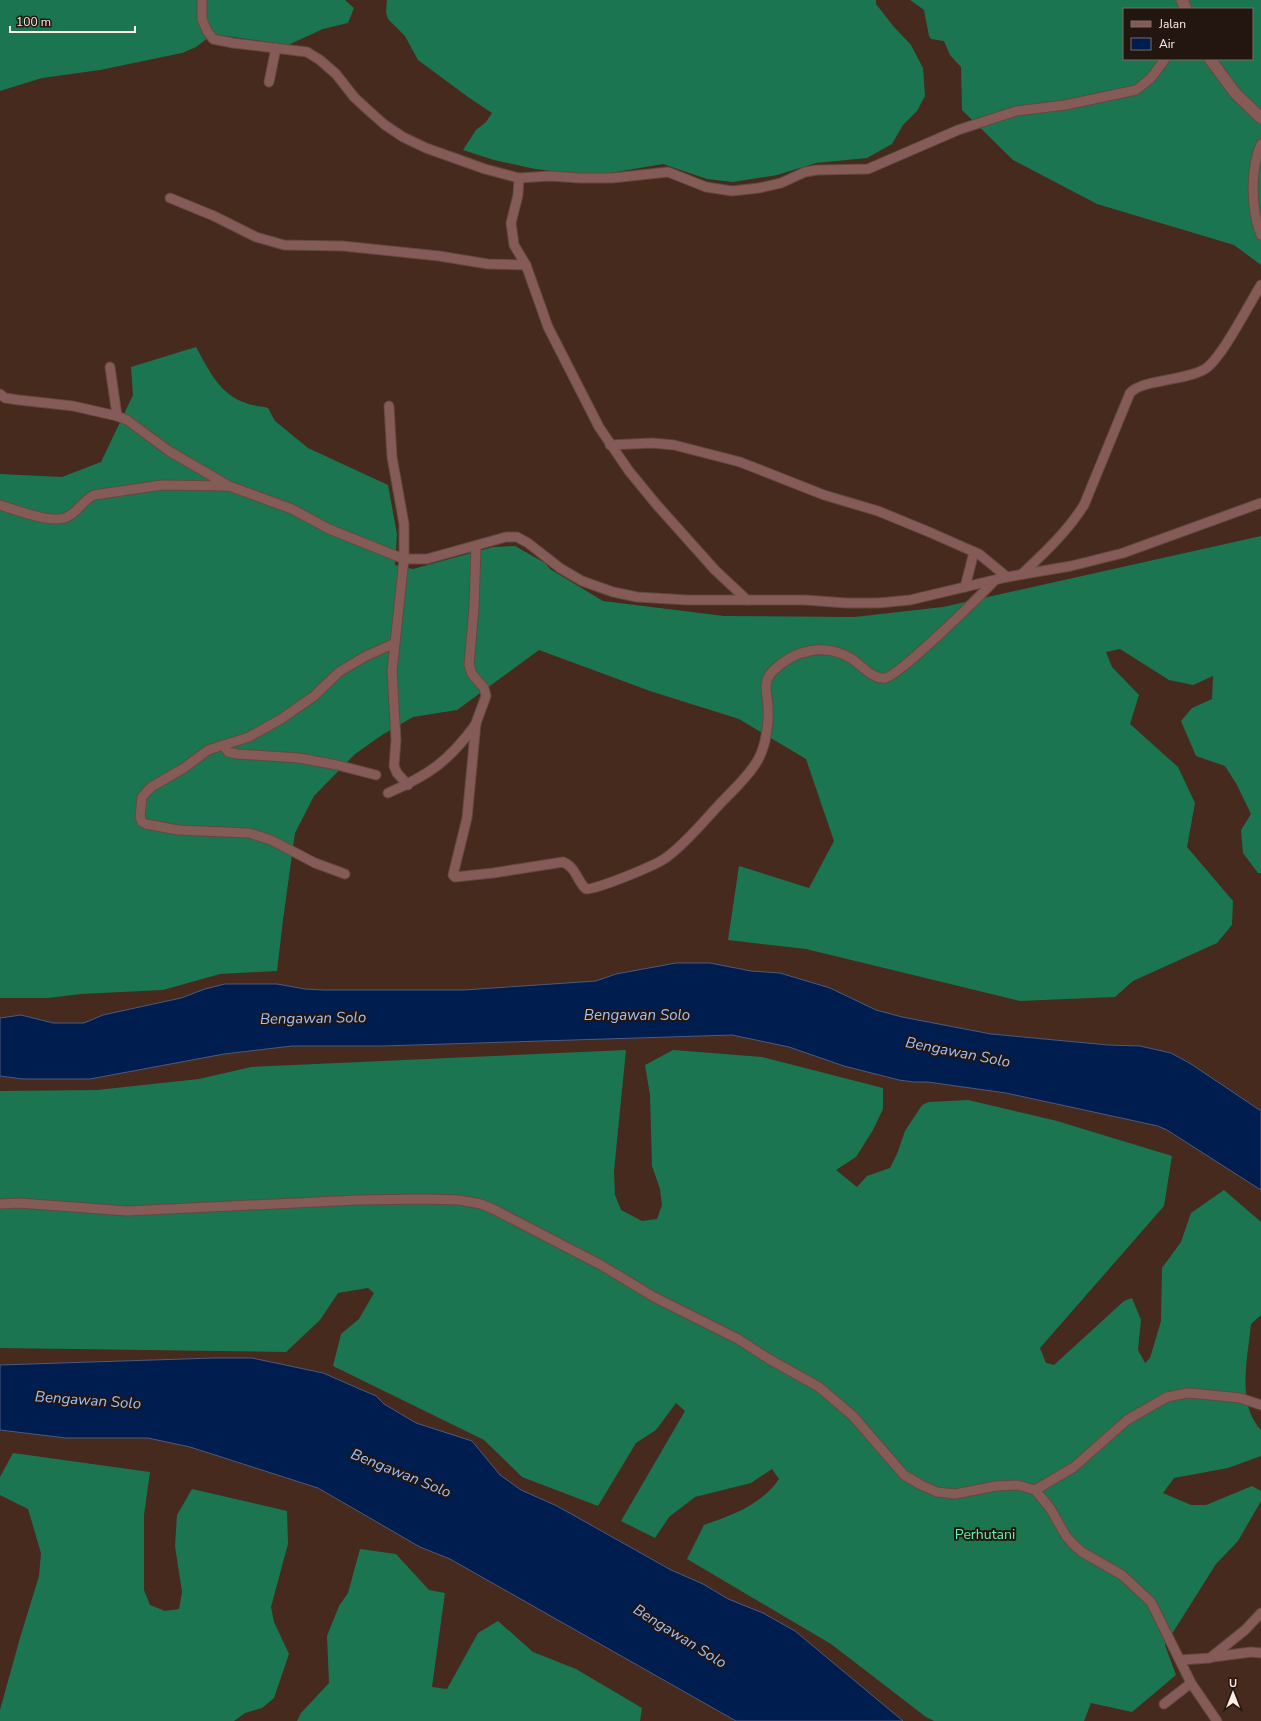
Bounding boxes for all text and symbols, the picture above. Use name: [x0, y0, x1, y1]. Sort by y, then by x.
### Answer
scale bar: [10, 8, 135, 34]
legend: [1123, 8, 1253, 60]
text: 100 m: [16, 14, 51, 30]
text: Jalan: [1158, 16, 1186, 32]
text: Air: [1159, 36, 1176, 52]
water label: Bengawan Solo: [584, 1005, 690, 1025]
water label: Bengawan Solo: [260, 1007, 366, 1029]
water label: Bengawan Solo: [904, 1032, 1012, 1072]
water label: Bengawan Solo: [34, 1386, 142, 1414]
water label: Bengawan Solo: [348, 1444, 454, 1502]
park label: Perhutani: [955, 1525, 1015, 1544]
water label: Bengawan Solo: [630, 1599, 730, 1673]
north arrow: [1213, 1673, 1253, 1713]
text: U: [1229, 1676, 1237, 1691]

